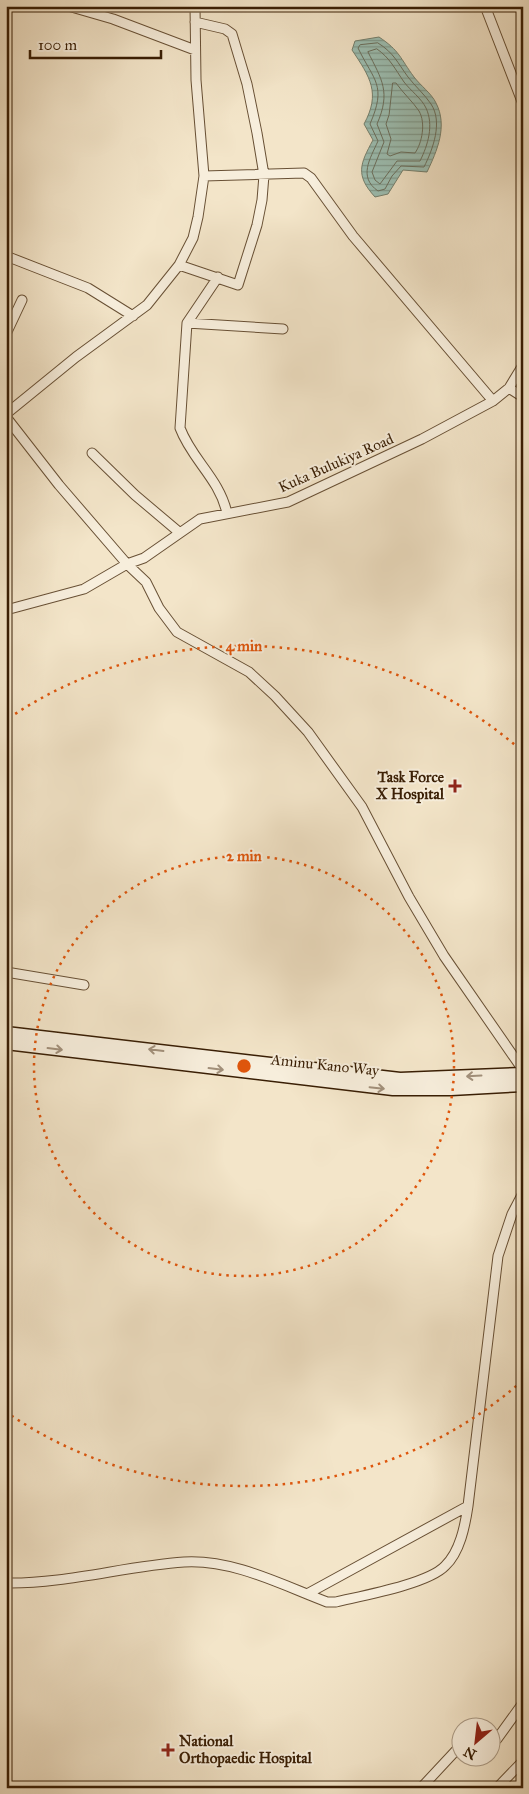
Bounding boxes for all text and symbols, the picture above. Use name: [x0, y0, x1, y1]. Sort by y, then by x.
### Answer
scale bar: [30, 28, 161, 60]
text: 100 m: [38, 36, 78, 54]
street label: Kuka Bulukiya Road: [276, 429, 397, 496]
text: 4 min: [226, 637, 263, 656]
place label: Task Force X Hospital: [375, 768, 445, 804]
marker: Task Force X Hospital: [448, 779, 462, 793]
text: 2 min: [226, 847, 263, 865]
one-way arrow: [46, 1044, 62, 1054]
one-way arrow: [148, 1045, 164, 1055]
street label: Aminu Kano Way: [269, 1050, 381, 1080]
centre of rings: [235, 1057, 253, 1075]
one-way arrow: [208, 1064, 224, 1074]
one-way arrow: [466, 1072, 482, 1081]
one-way arrow: [369, 1083, 385, 1092]
north arrow: [452, 1716, 502, 1766]
place label: National Orthopaedic Hospital: [179, 1732, 313, 1768]
marker: National Orthopaedic Hospital: [161, 1743, 175, 1757]
text: N: [461, 1743, 479, 1763]

